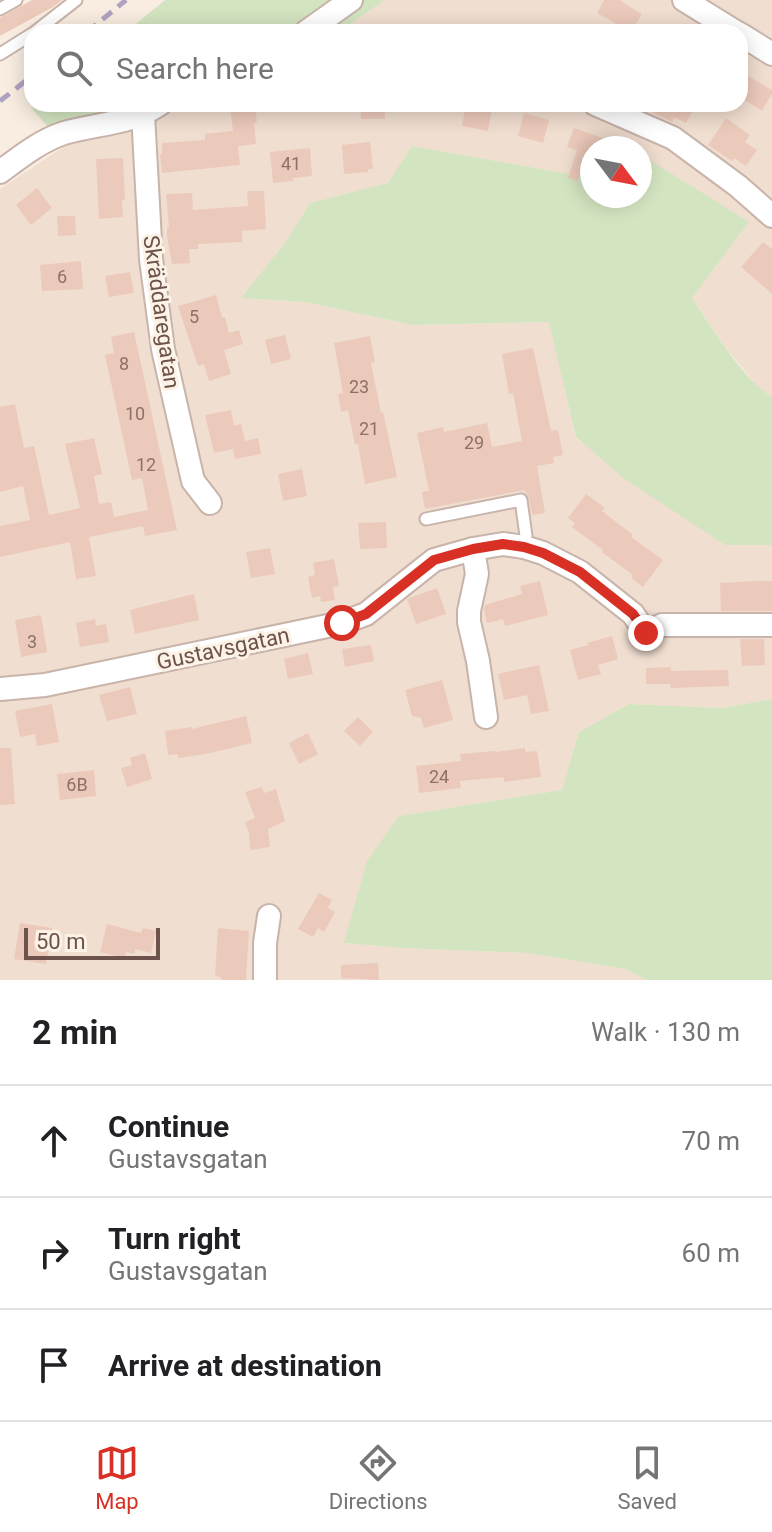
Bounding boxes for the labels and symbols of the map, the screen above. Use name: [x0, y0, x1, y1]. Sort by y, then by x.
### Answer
north arrow: [580, 136, 652, 208]
house number: 41: [281, 153, 301, 174]
street label: Skräddaregatan: [138, 234, 185, 390]
house number: 6: [57, 266, 67, 287]
house number: 5: [189, 306, 199, 327]
house number: 8: [119, 353, 129, 374]
house number: 23: [349, 376, 369, 397]
house number: 10: [125, 403, 145, 424]
house number: 21: [359, 418, 379, 439]
house number: 29: [464, 432, 484, 453]
house number: 12: [136, 454, 156, 475]
route start: [324, 605, 360, 641]
route end: [628, 615, 664, 651]
street label: Gustavsgatan: [154, 622, 292, 675]
house number: 3: [27, 631, 37, 652]
house number: 24: [429, 766, 449, 787]
house number: 6B: [66, 774, 88, 795]
scale bar: [24, 924, 160, 960]

